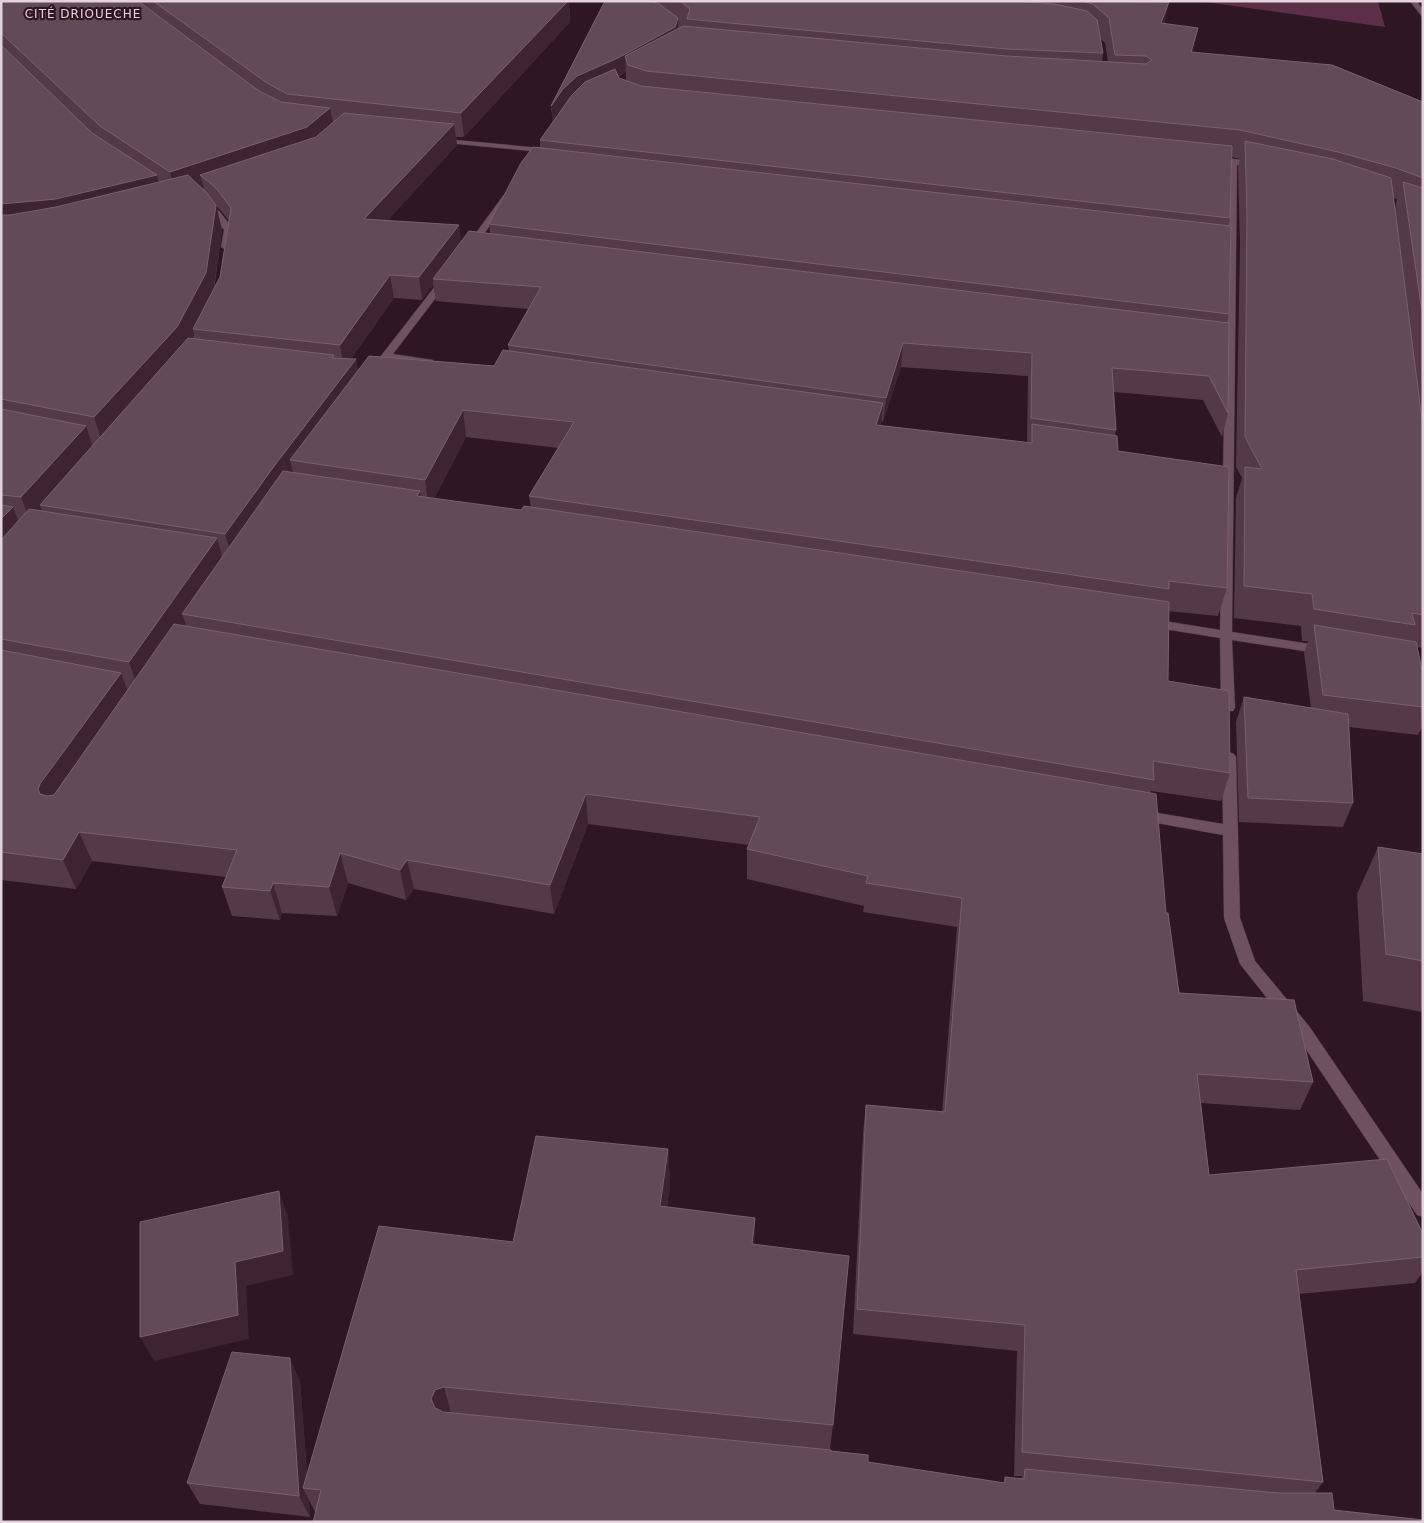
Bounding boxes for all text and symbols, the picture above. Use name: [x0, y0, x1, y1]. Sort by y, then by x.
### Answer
district label: CITÉ DRIOUECHE: [25, 6, 141, 21]

